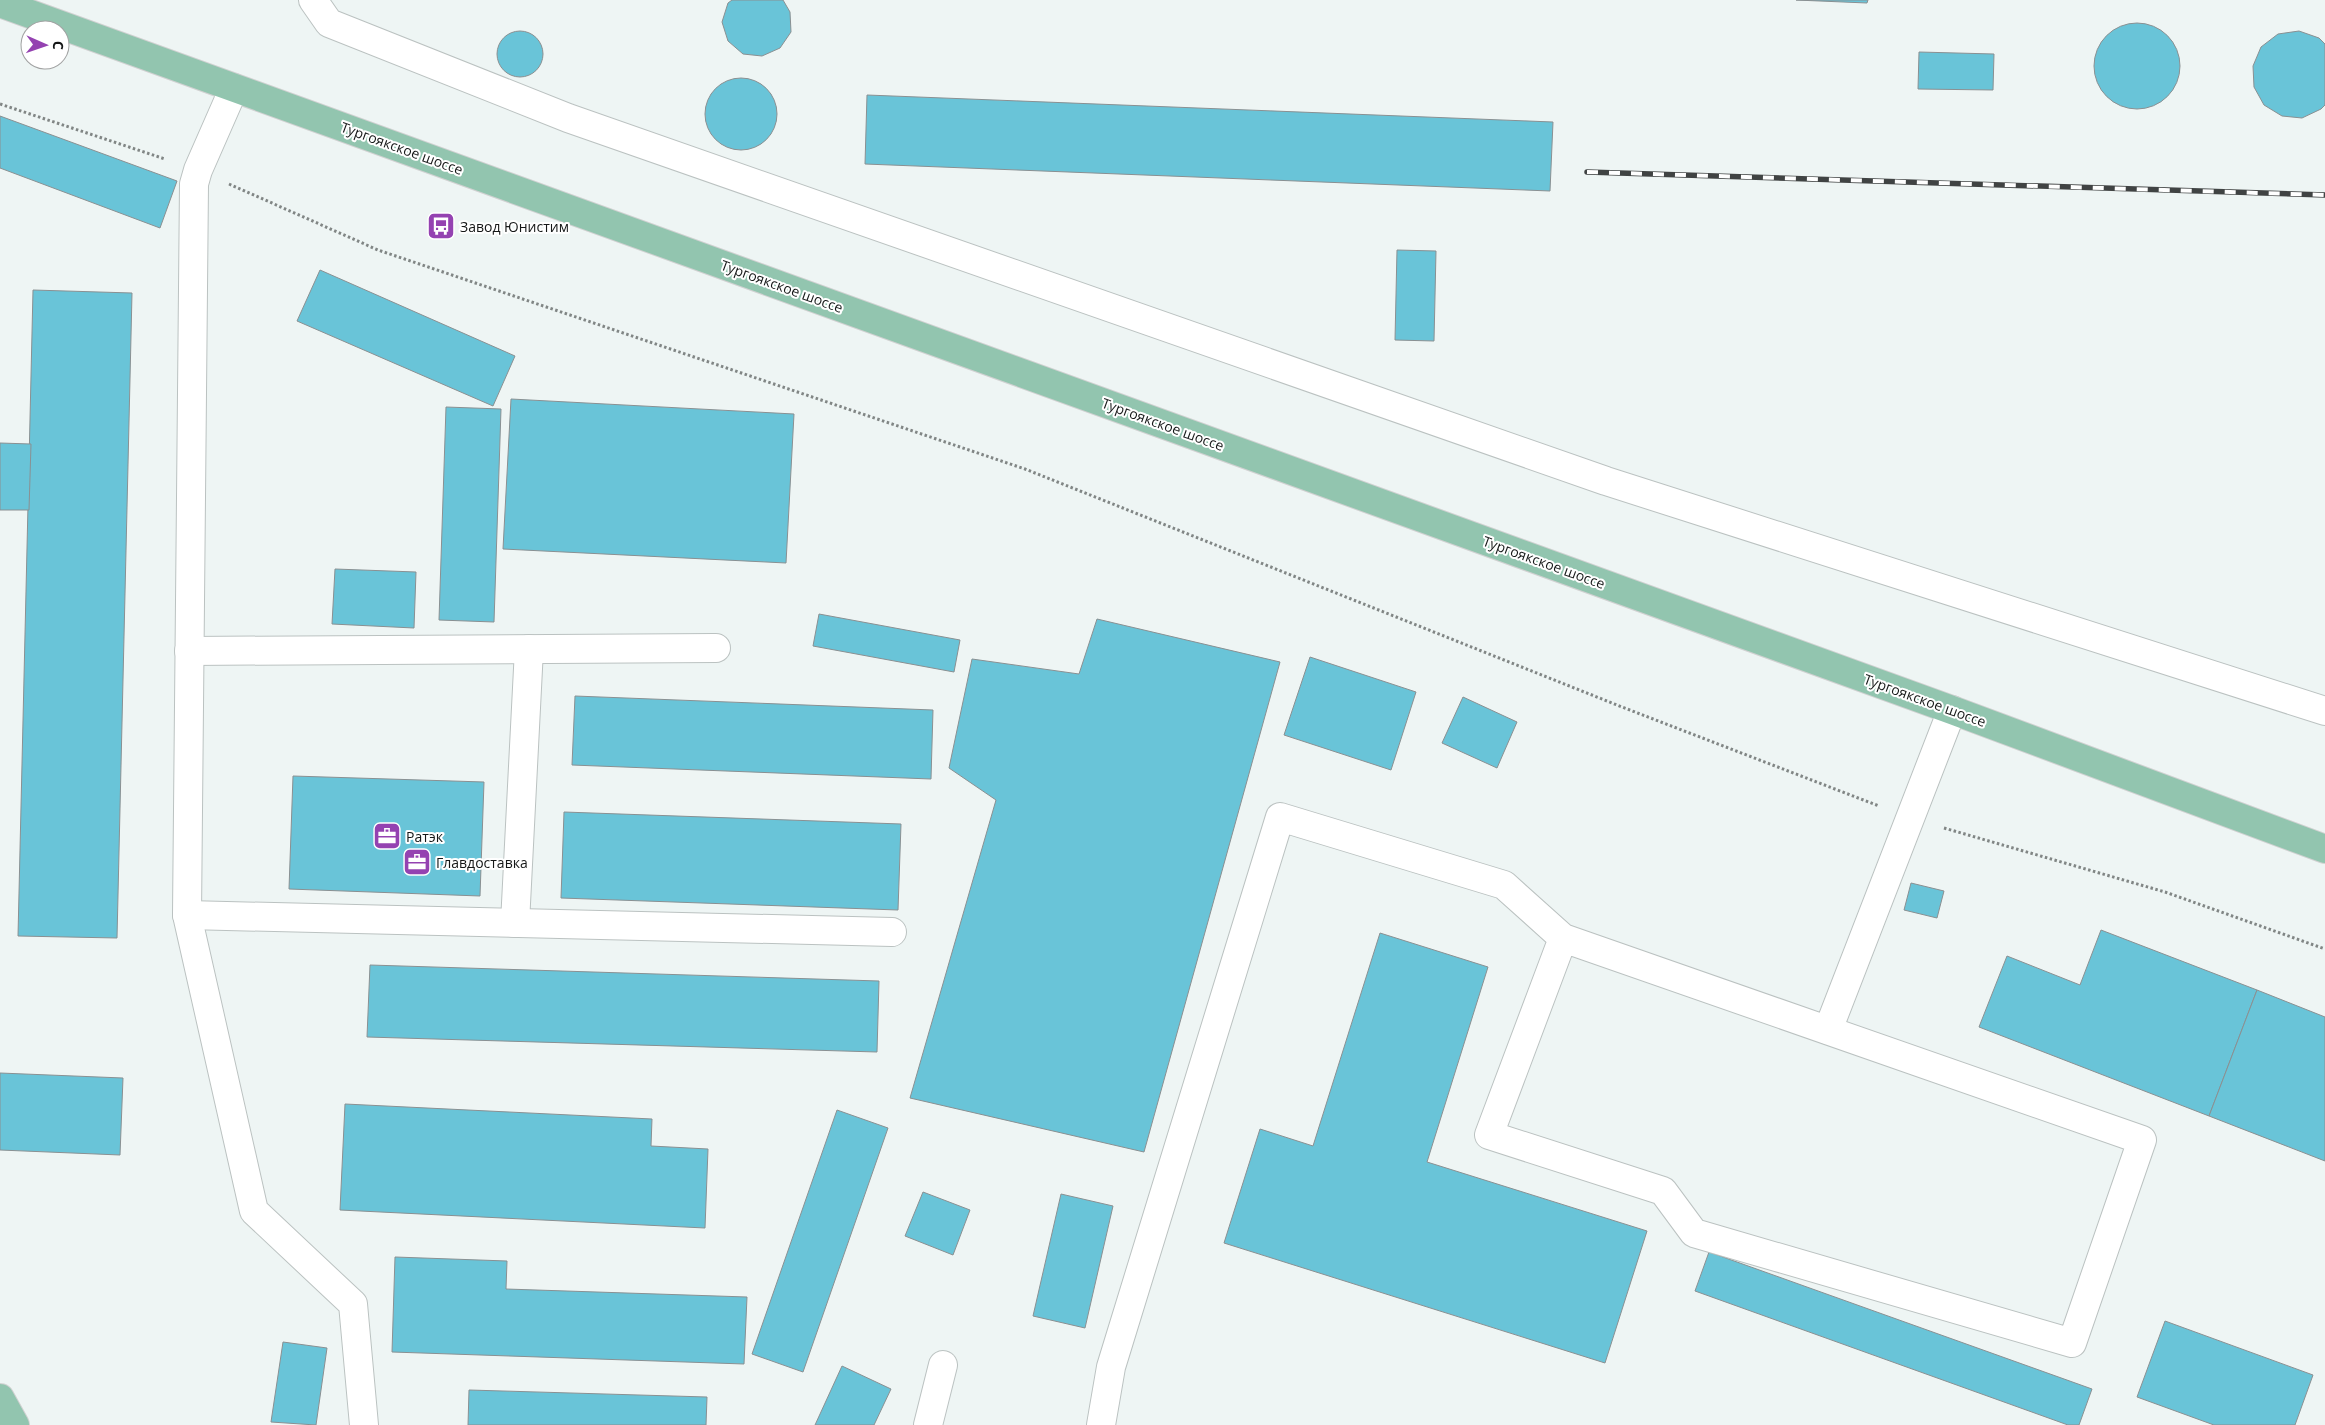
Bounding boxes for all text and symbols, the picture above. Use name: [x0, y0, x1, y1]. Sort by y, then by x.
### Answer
north arrow: [20, 20, 70, 70]
text: С: [49, 41, 68, 50]
street label: Тургоякское шоссе: [338, 117, 466, 179]
bus stop icon: Завод Юнистим: [426, 211, 456, 241]
place label: Завод Юнистим: [460, 217, 569, 236]
street label: Тургоякское шоссе: [718, 255, 846, 317]
street label: Тургоякское шоссе: [1099, 393, 1227, 455]
street label: Тургоякское шоссе: [1480, 531, 1608, 593]
street label: Тургоякское шоссе: [1861, 669, 1989, 731]
office icon: Ратэк: [372, 821, 402, 851]
place label: Ратэк: [406, 827, 444, 846]
office icon: Главдоставка: [402, 847, 432, 877]
place label: Главдоставка: [436, 853, 528, 872]

